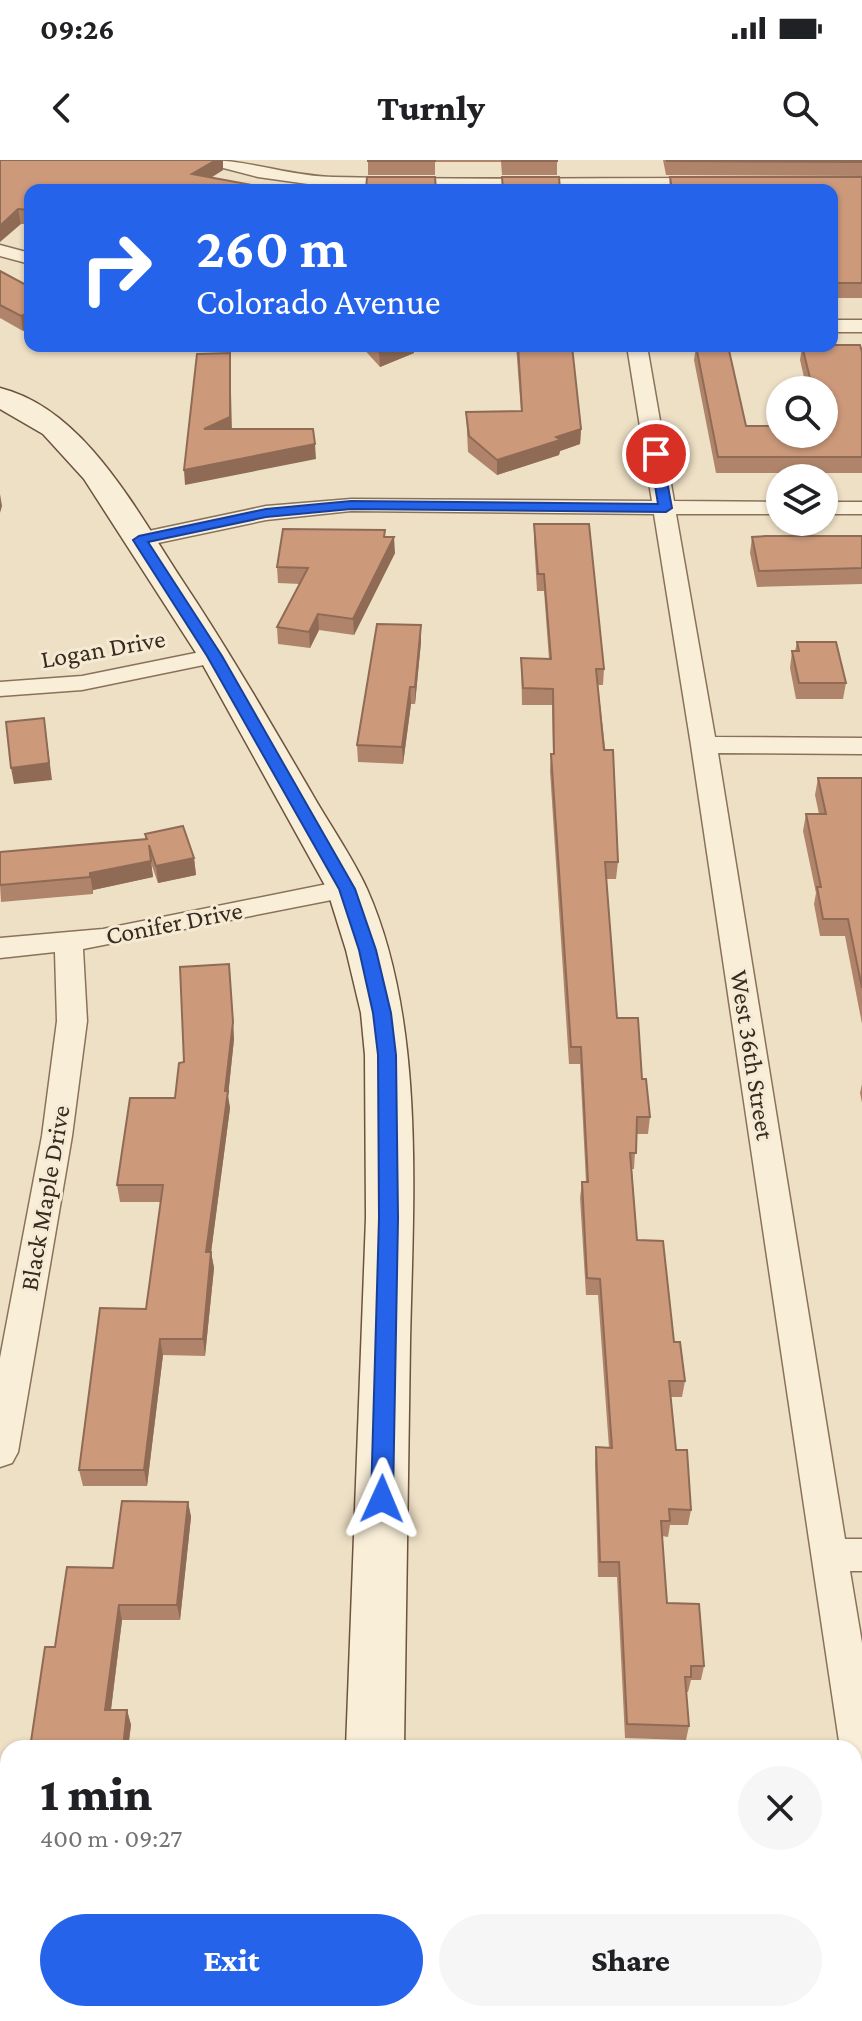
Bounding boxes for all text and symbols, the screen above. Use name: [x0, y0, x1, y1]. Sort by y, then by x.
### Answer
text: 09:26: [40, 12, 115, 45]
icon: back: [40, 86, 84, 130]
icon: search: [778, 86, 822, 130]
text: Turnly: [377, 88, 485, 128]
icon: right: [64, 216, 168, 320]
text: 260 m: [196, 217, 347, 279]
text: Colorado Avenue: [196, 282, 441, 322]
map controls: [766, 376, 838, 536]
button: search: [766, 376, 838, 448]
pin: [622, 420, 690, 488]
icon: arrive: [634, 432, 678, 476]
button: layers: [766, 464, 838, 536]
street label: Logan Drive: [39, 624, 167, 674]
street label: Conifer Drive: [103, 896, 245, 950]
street label: West 36th Street: [724, 968, 780, 1142]
street label: Black Maple Drive: [14, 1103, 76, 1293]
position arrow: [340, 1457, 424, 1541]
button: close: [738, 1766, 822, 1850]
text: 1 min: [40, 1767, 152, 1820]
text: 400 m · 09:27: [40, 1824, 182, 1853]
button: Exit: [40, 1914, 423, 2006]
button: Share: [439, 1914, 822, 2006]

